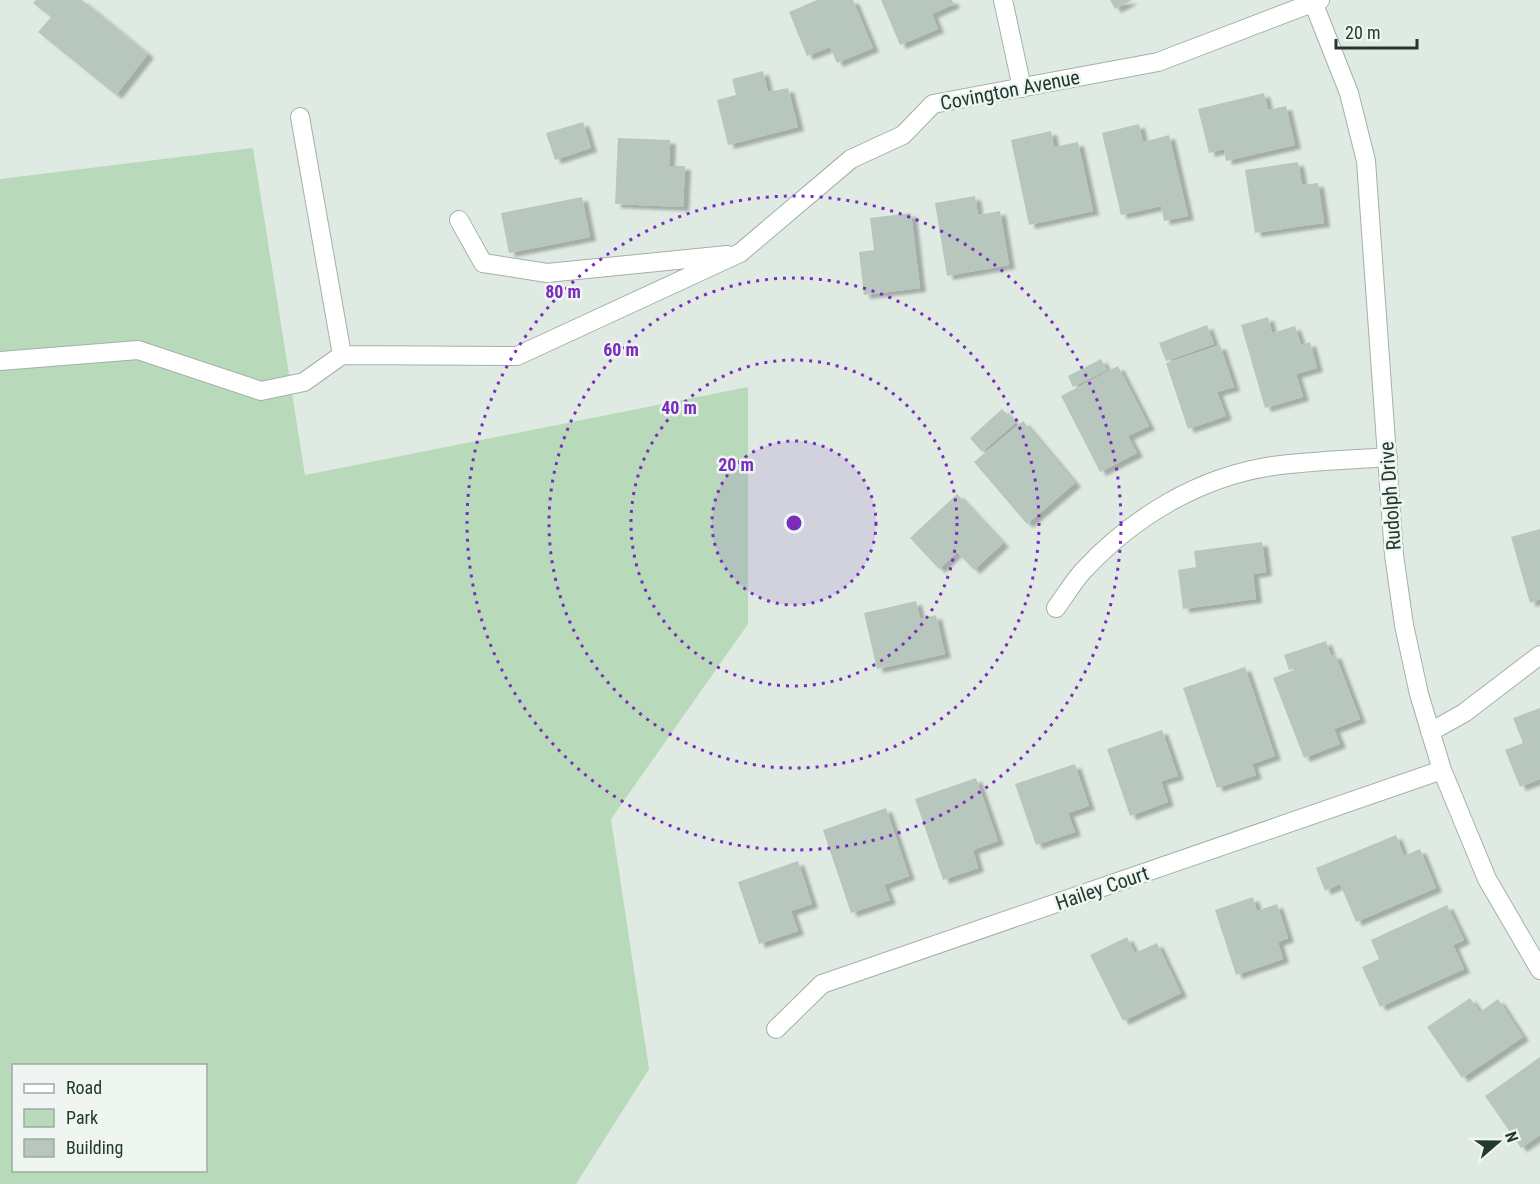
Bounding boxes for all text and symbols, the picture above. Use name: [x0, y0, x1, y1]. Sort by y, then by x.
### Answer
scale bar: [1336, 12, 1417, 50]
text: 20 m: [1345, 22, 1380, 43]
street label: Covington Avenue: [938, 65, 1082, 115]
text: 80 m: [545, 281, 581, 302]
text: 60 m: [603, 339, 639, 360]
text: 40 m: [661, 397, 697, 418]
street label: Rudolph Drive: [1374, 441, 1406, 551]
text: 20 m: [718, 454, 754, 475]
centre of rings: [784, 513, 804, 533]
street label: Hailey Court: [1052, 861, 1152, 915]
legend: [12, 1064, 207, 1172]
text: Road: [66, 1077, 102, 1098]
text: Park: [66, 1107, 98, 1128]
north arrow: [1468, 1112, 1528, 1172]
text: N: [1501, 1129, 1522, 1145]
text: Building: [66, 1137, 123, 1158]

